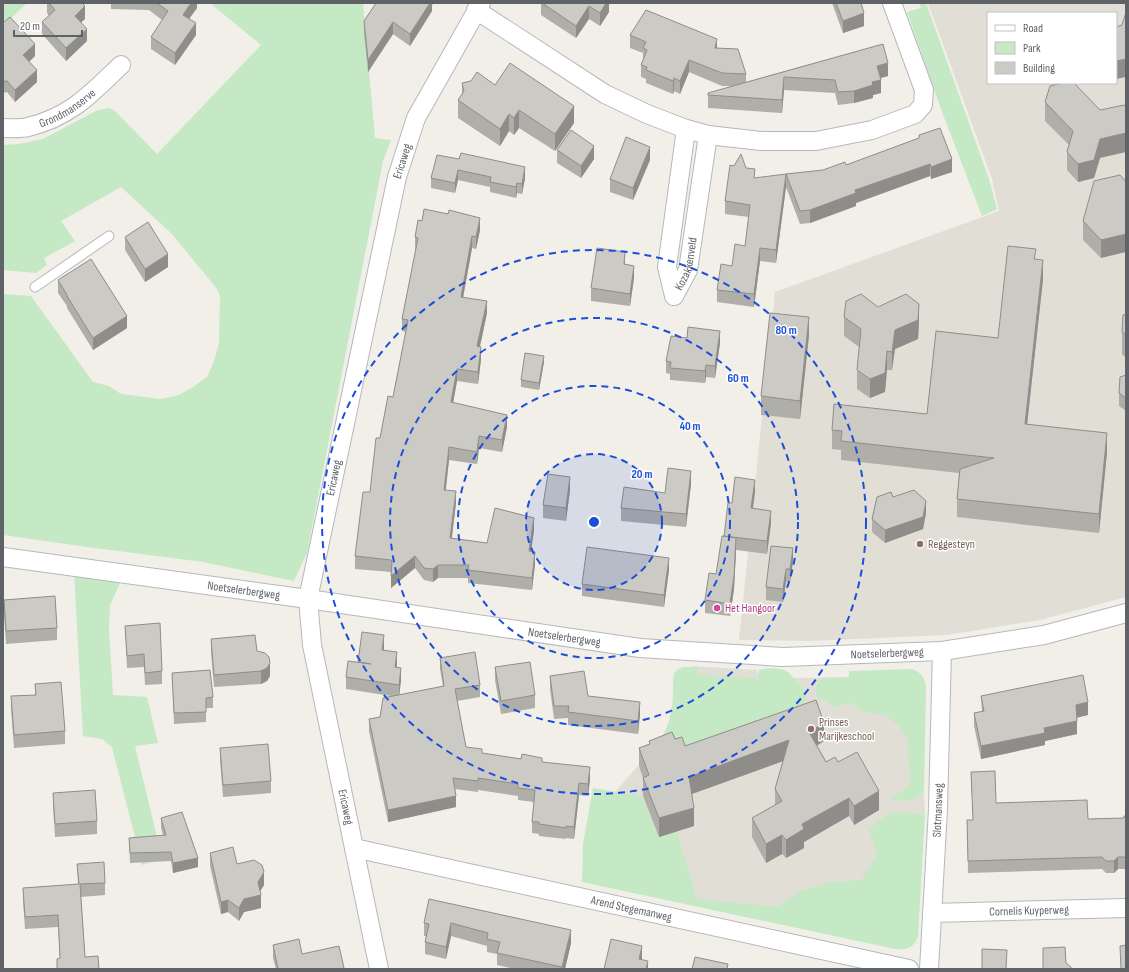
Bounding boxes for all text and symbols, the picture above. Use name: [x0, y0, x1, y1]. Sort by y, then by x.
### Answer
scale bar: [14, 12, 82, 38]
legend: [987, 12, 1117, 84]
text: 20 m: [20, 19, 40, 34]
text: Road: [1023, 21, 1043, 36]
text: Park: [1023, 41, 1041, 56]
text: Building: [1023, 61, 1055, 76]
street label: Grondmanserve: [37, 86, 99, 131]
street label: Ericaweg: [390, 142, 415, 181]
street label: Kozakkenveld: [671, 237, 701, 293]
text: 80 m: [775, 323, 797, 338]
text: 60 m: [727, 371, 749, 386]
text: 40 m: [679, 419, 701, 434]
street label: Ericaweg: [323, 458, 345, 497]
text: 20 m: [632, 467, 652, 482]
centre of rings: [587, 515, 601, 529]
place label: Reggesteyn: [928, 537, 975, 552]
marker: Reggesteyn: [915, 539, 925, 549]
street label: Noetselerbergweg: [206, 578, 281, 603]
place label: Het Hangoor: [725, 601, 776, 616]
marker: Het Hangoor: [712, 603, 722, 613]
street label: Noetselerbergweg: [527, 625, 602, 650]
street label: Noetselerbergweg: [850, 645, 924, 662]
place label: Prinses Marijkeschool: [819, 715, 874, 744]
marker: Prinses Marijkeschool: [806, 724, 816, 734]
street label: Slotmansweg: [929, 783, 947, 838]
street label: Ericaweg: [334, 788, 357, 827]
street label: Arend Stegemanweg: [589, 893, 673, 925]
street label: Cornelis Kuyperweg: [989, 902, 1069, 920]

